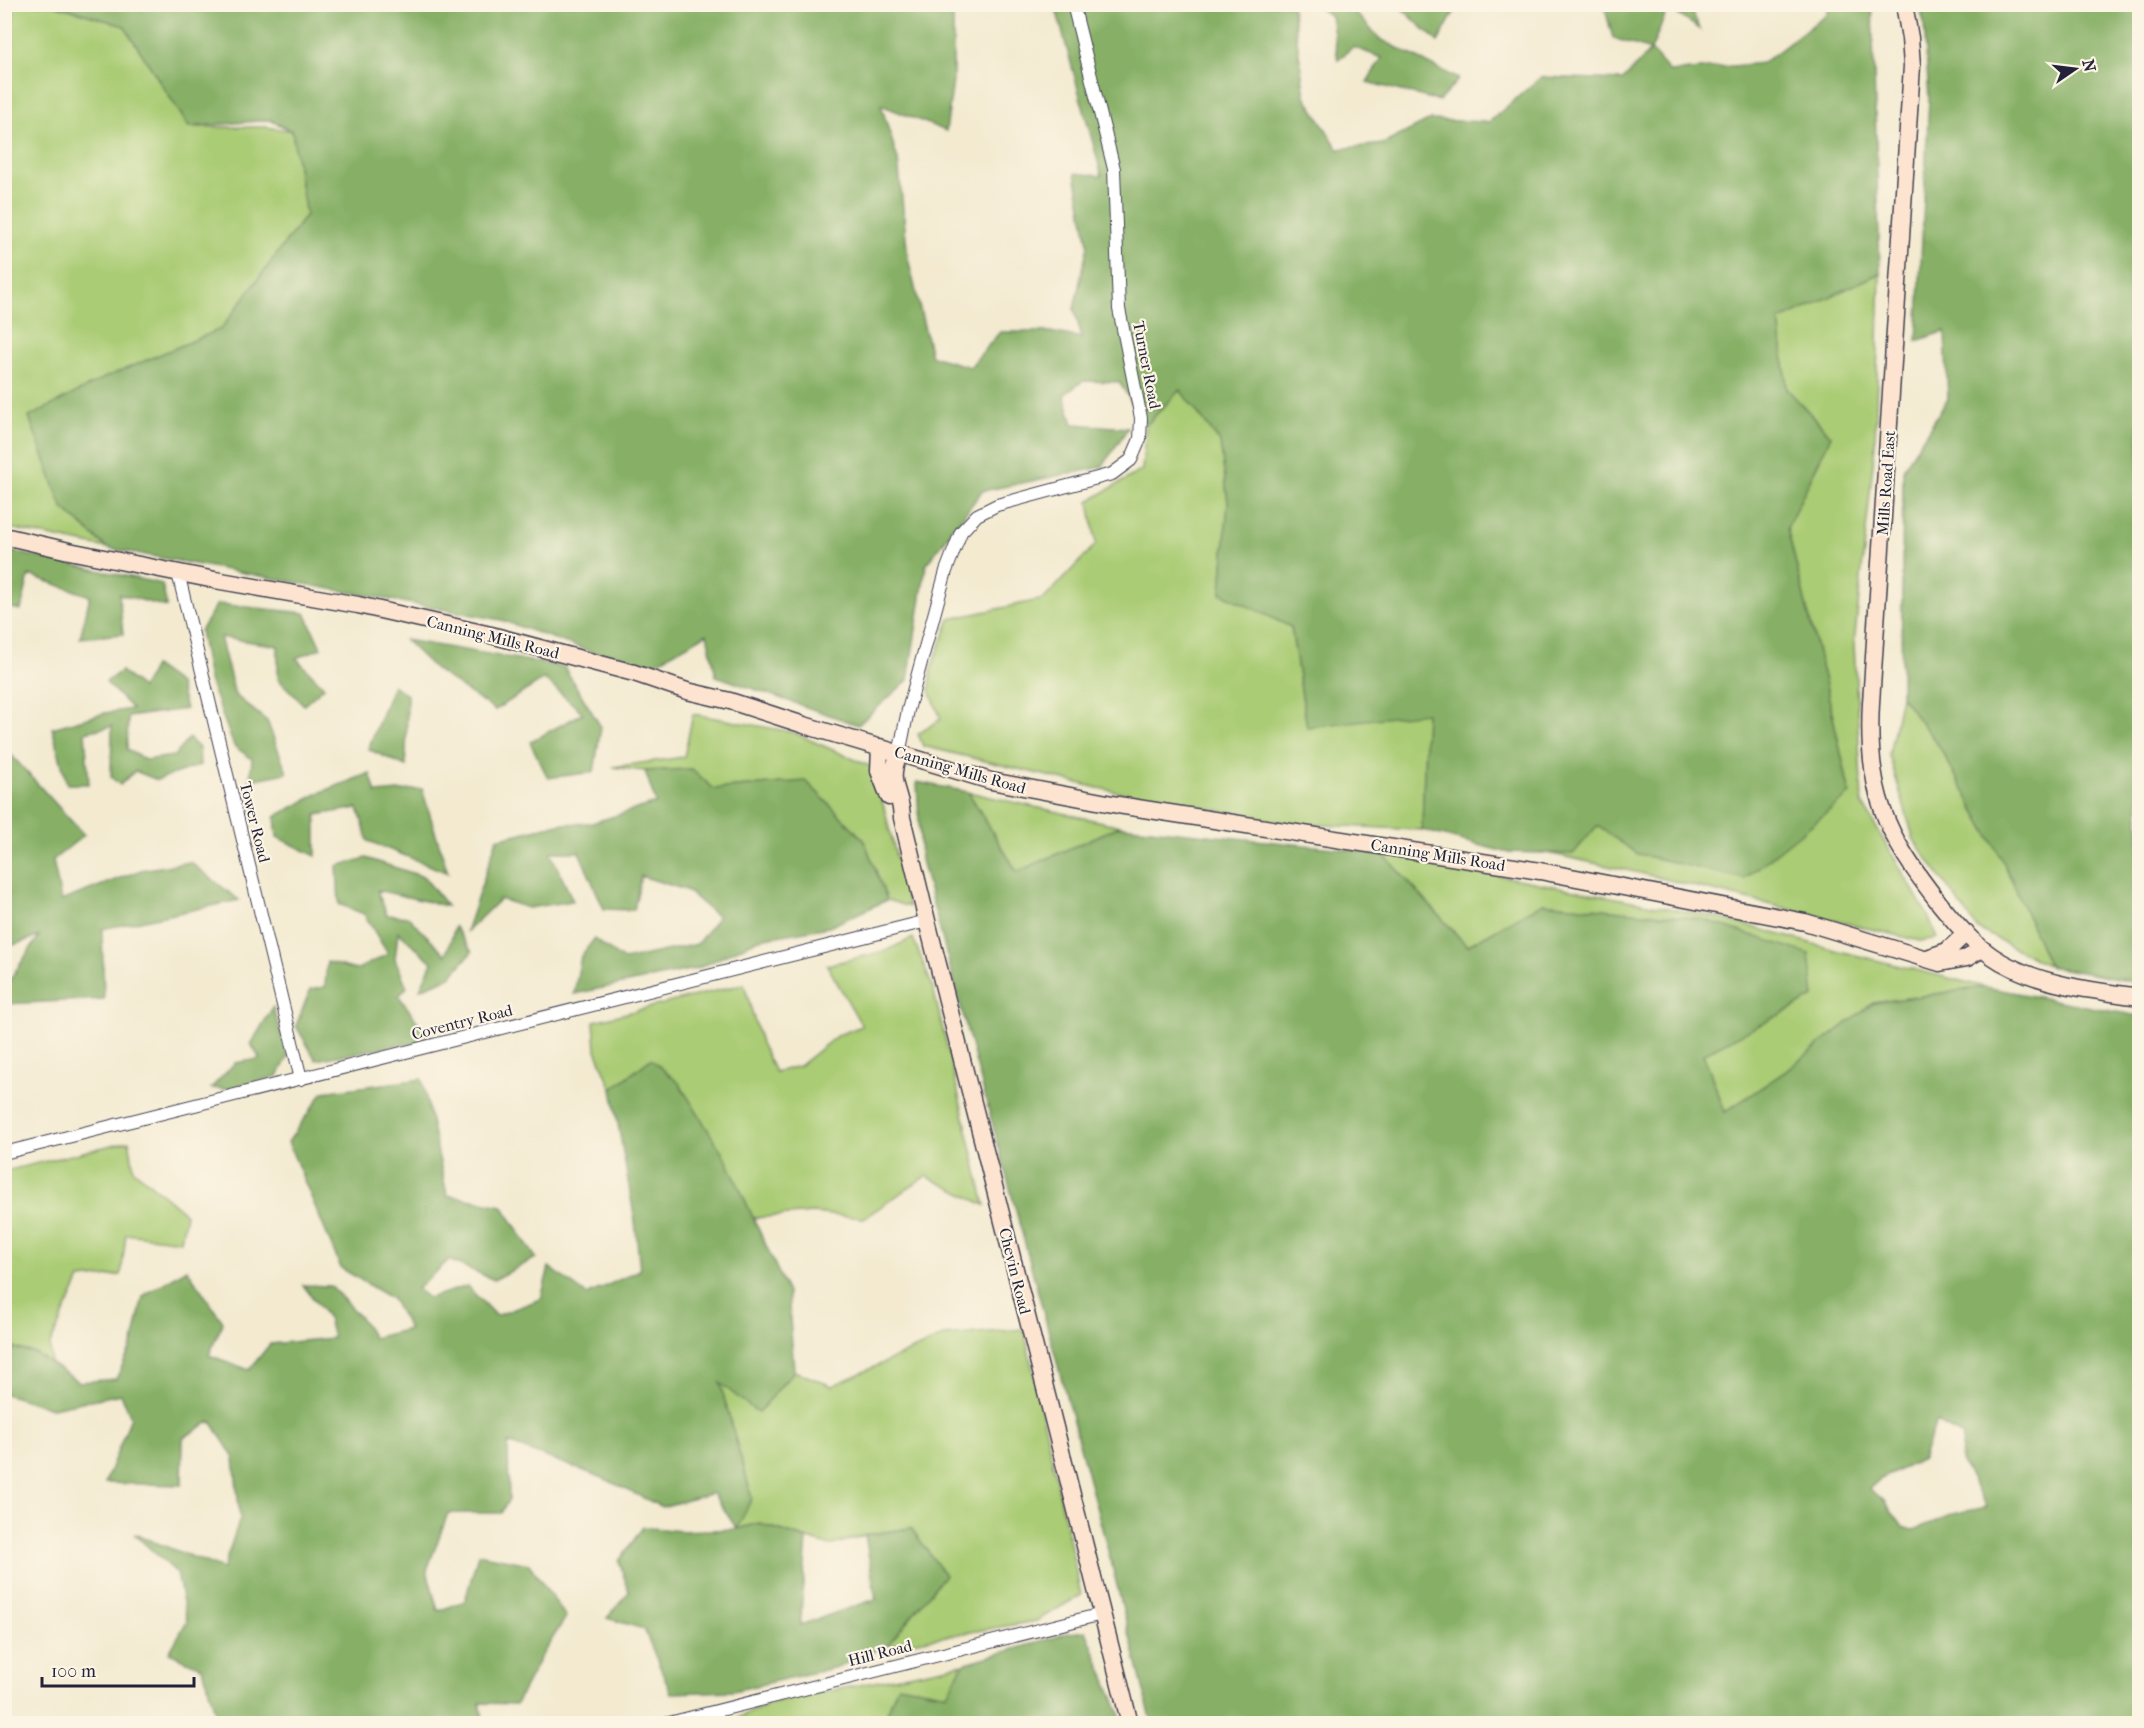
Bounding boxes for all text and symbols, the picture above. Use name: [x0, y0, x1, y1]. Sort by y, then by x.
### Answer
north arrow: [2045, 39, 2105, 99]
text: N: [2078, 57, 2100, 75]
street label: Turner Road: [1129, 319, 1165, 411]
street label: Mills Road East: [1873, 429, 1899, 536]
street label: Canning Mills Road: [425, 611, 562, 663]
street label: Canning Mills Road: [892, 742, 1028, 798]
street label: Tower Road: [236, 780, 274, 865]
street label: Canning Mills Road: [1369, 835, 1507, 875]
street label: Coventry Road: [410, 1000, 515, 1044]
street label: Chevin Road: [995, 1226, 1035, 1317]
street label: Hill Road: [846, 1636, 914, 1670]
scale bar: [42, 1650, 194, 1688]
text: 100 m: [51, 1661, 96, 1682]

